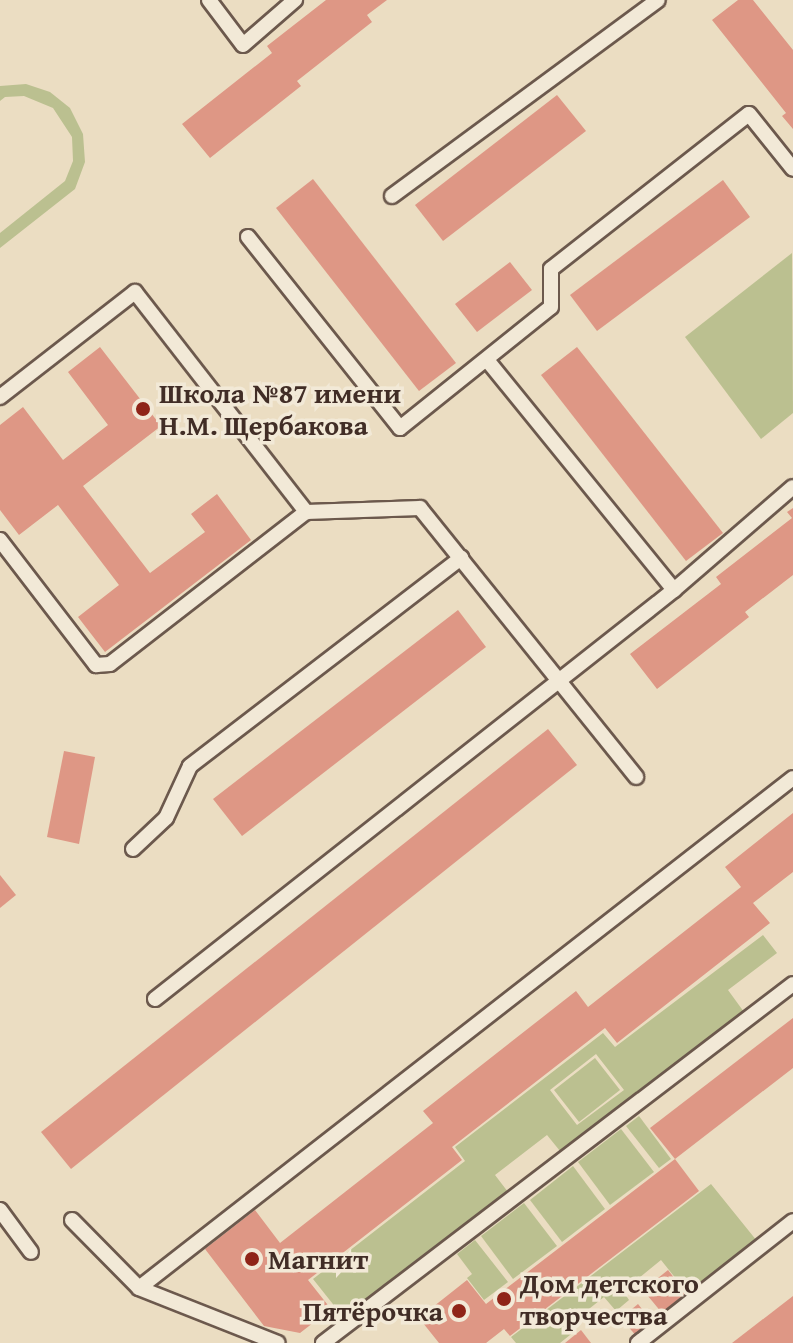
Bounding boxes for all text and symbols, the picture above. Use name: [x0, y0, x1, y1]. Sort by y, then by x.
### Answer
place label: Школа №87 имени Н.М. Щербакова: [159, 376, 401, 442]
marker: Школа №87 имени Н.М. Щербакова: [134, 400, 152, 418]
place label: Магнит: [268, 1242, 368, 1276]
marker: Магнит: [243, 1250, 261, 1268]
place label: Дом детского творчества: [520, 1266, 699, 1332]
marker: Дом детского творчества: [495, 1290, 513, 1308]
place label: Пятёрочка: [303, 1294, 443, 1328]
marker: Пятёрочка: [450, 1302, 468, 1320]

